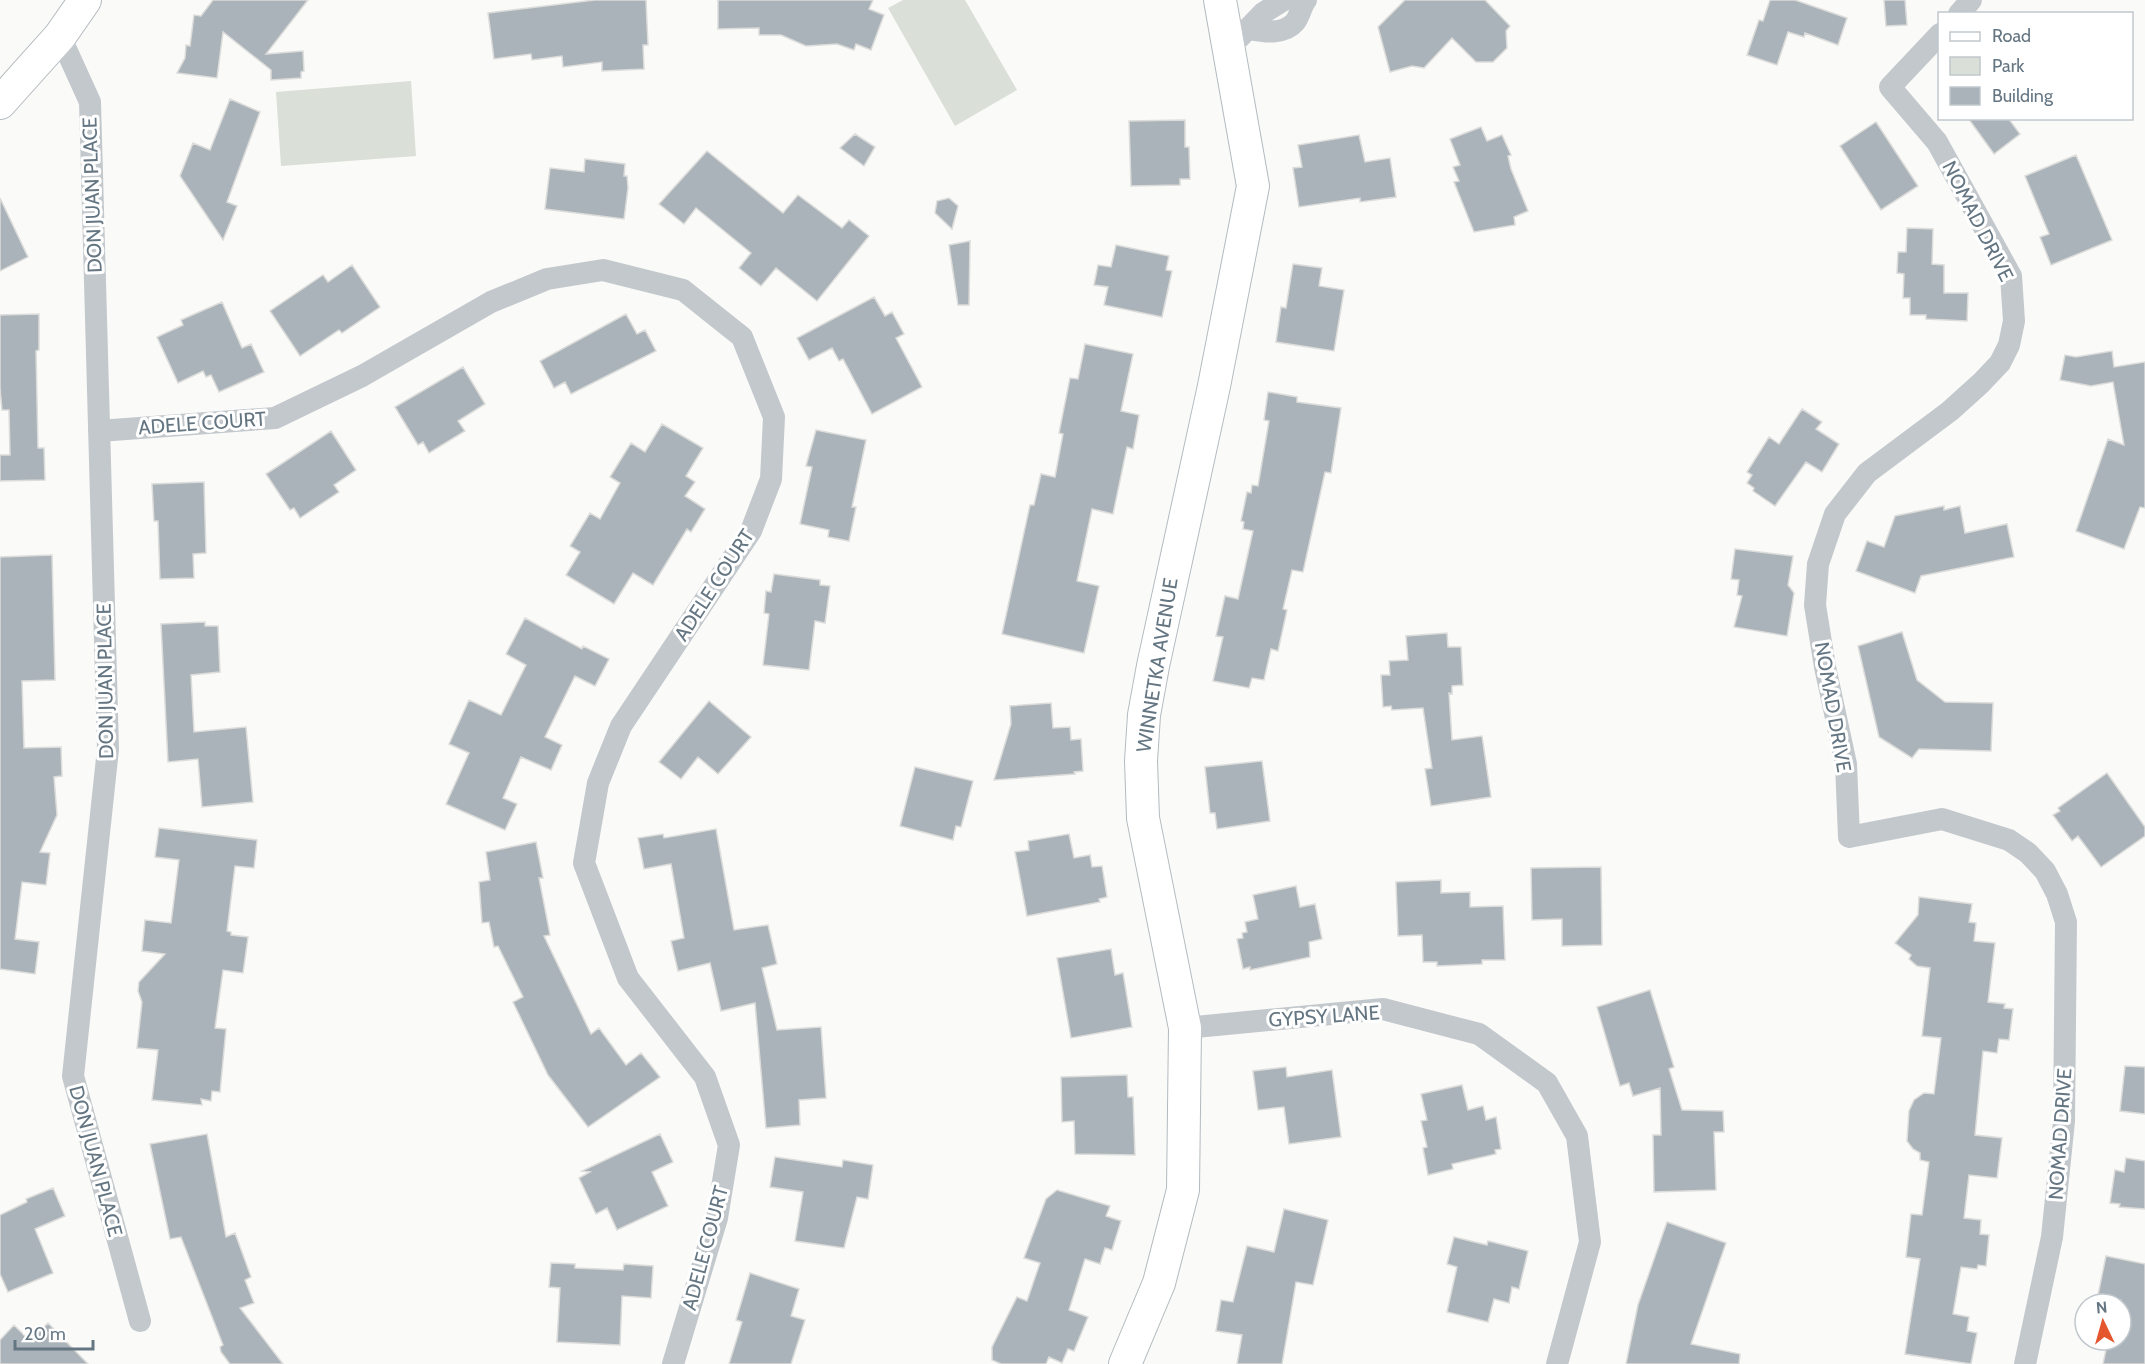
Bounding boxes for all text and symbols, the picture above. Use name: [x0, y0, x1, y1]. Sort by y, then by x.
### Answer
legend: [1938, 12, 2133, 120]
text: Road: [1992, 25, 2031, 47]
text: Park: [1992, 55, 2025, 77]
text: Building: [1992, 85, 2054, 107]
street label: DON JUAN PLACE: [77, 117, 107, 273]
street label: NOMAD DRIVE: [1937, 157, 2019, 285]
street label: ADELE COURT: [137, 407, 267, 439]
street label: ADELE COURT: [669, 525, 759, 645]
street label: WINNETKA AVENUE: [1131, 576, 1183, 754]
street label: DON JUAN PLACE: [92, 603, 118, 759]
street label: NOMAD DRIVE: [1810, 640, 1856, 774]
street label: GYPSY LANE: [1268, 1000, 1380, 1032]
street label: NOMAD DRIVE: [2043, 1067, 2077, 1201]
street label: DON JUAN PLACE: [64, 1083, 128, 1239]
street label: ADELE COURT: [677, 1183, 733, 1313]
north arrow: [2073, 1292, 2133, 1352]
text: N: [2095, 1298, 2108, 1318]
scale bar: [15, 1313, 93, 1351]
text: 20 m: [24, 1323, 66, 1345]

